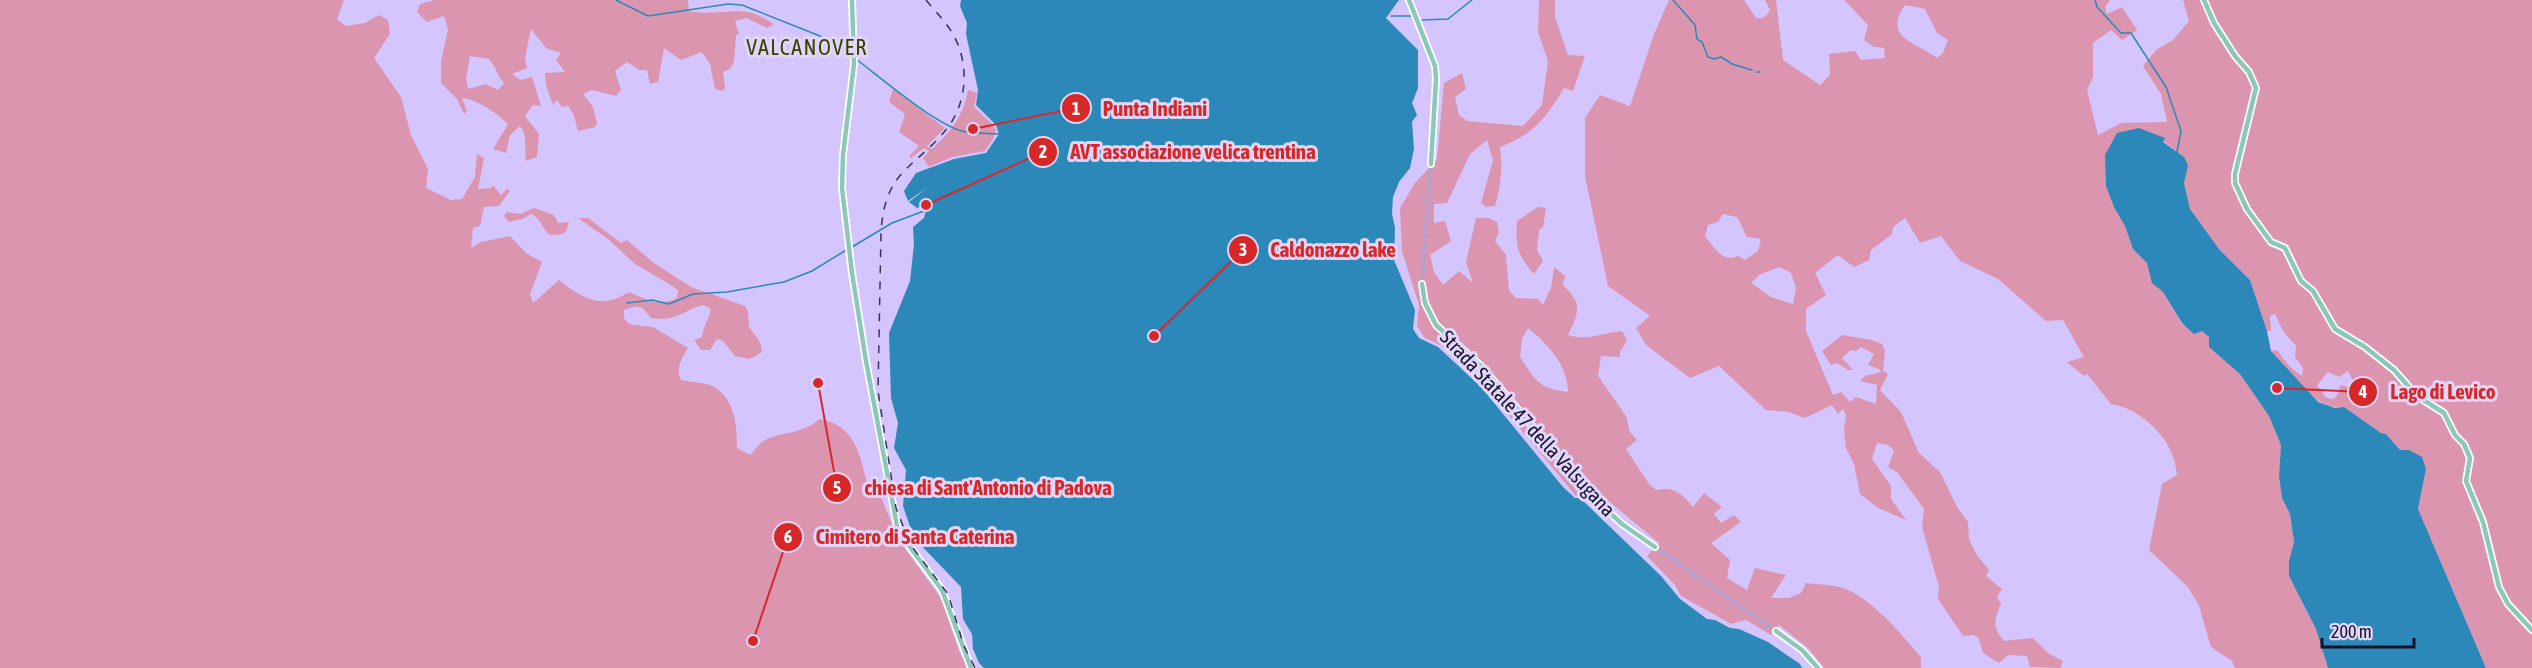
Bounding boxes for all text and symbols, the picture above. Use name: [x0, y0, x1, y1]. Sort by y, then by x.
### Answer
district label: VALCANOVER: [746, 34, 868, 60]
callout: Punta Indiani: [1061, 89, 1219, 128]
text: Punta Indiani: [1103, 96, 1207, 120]
text: 1: [1072, 98, 1080, 119]
callout: AVT associazione velica trentina: [1028, 133, 1327, 172]
text: AVT associazione velica trentina: [1069, 139, 1316, 163]
text: 2: [1039, 141, 1047, 162]
callout: Caldonazzo lake: [1228, 230, 1408, 269]
text: Caldonazzo lake: [1270, 237, 1396, 261]
text: 3: [1239, 239, 1247, 260]
street label: Strada Statale 47 della Valsugana: [1436, 325, 1620, 521]
callout: Lago di Levico: [2348, 372, 2507, 411]
text: Lago di Levico: [2390, 379, 2496, 403]
text: 4: [2358, 381, 2367, 402]
callout: chiesa di Sant'Antonio di Padova: [822, 468, 1123, 507]
text: chiesa di Sant'Antonio di Padova: [864, 475, 1112, 499]
text: 5: [833, 477, 841, 498]
callout: Cimitero di Santa Caterina: [773, 517, 1026, 556]
text: Cimitero di Santa Caterina: [815, 524, 1015, 548]
text: 6: [784, 526, 792, 547]
scale bar: [2322, 611, 2414, 649]
text: 200 m: [2331, 621, 2372, 642]

